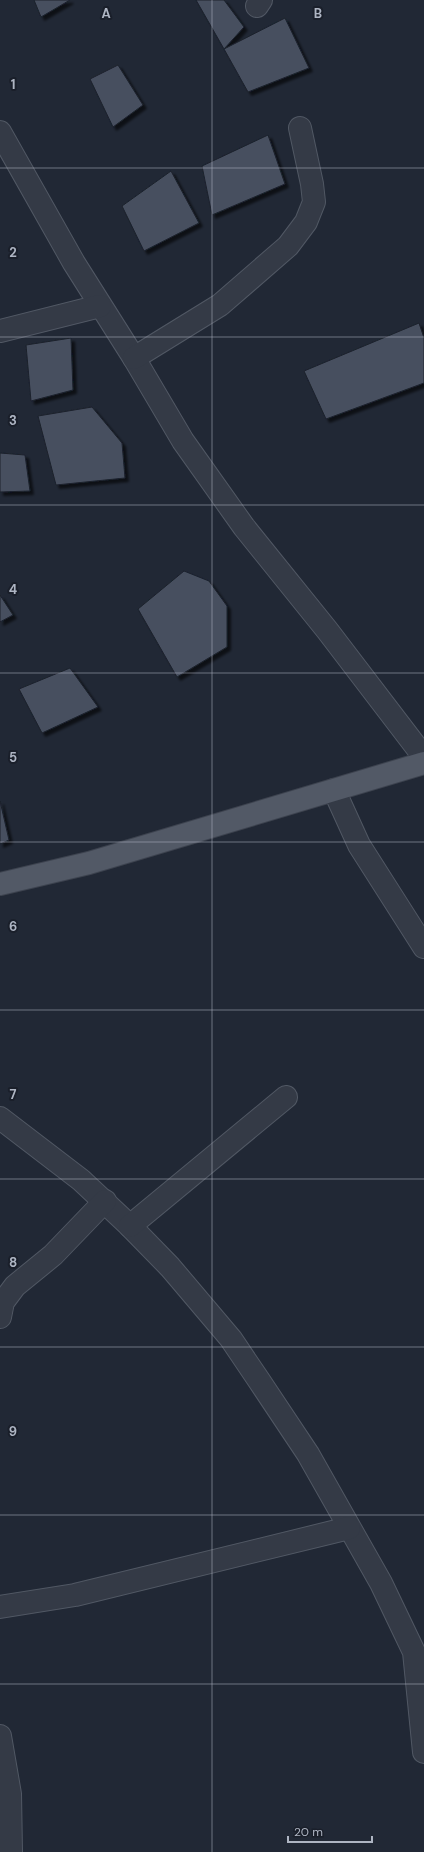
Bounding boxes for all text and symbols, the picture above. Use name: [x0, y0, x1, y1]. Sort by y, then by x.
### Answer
text: A: [101, 5, 111, 22]
text: B: [314, 5, 322, 22]
text: 1: [11, 76, 15, 93]
text: 2: [9, 244, 17, 261]
text: 3: [9, 412, 17, 429]
text: 4: [9, 581, 17, 598]
text: 5: [9, 749, 17, 766]
text: 6: [9, 918, 17, 935]
text: 7: [10, 1086, 17, 1103]
text: 8: [9, 1254, 17, 1271]
text: 9: [9, 1423, 17, 1440]
scale bar: [288, 1818, 372, 1844]
text: 20 m: [294, 1824, 323, 1840]

